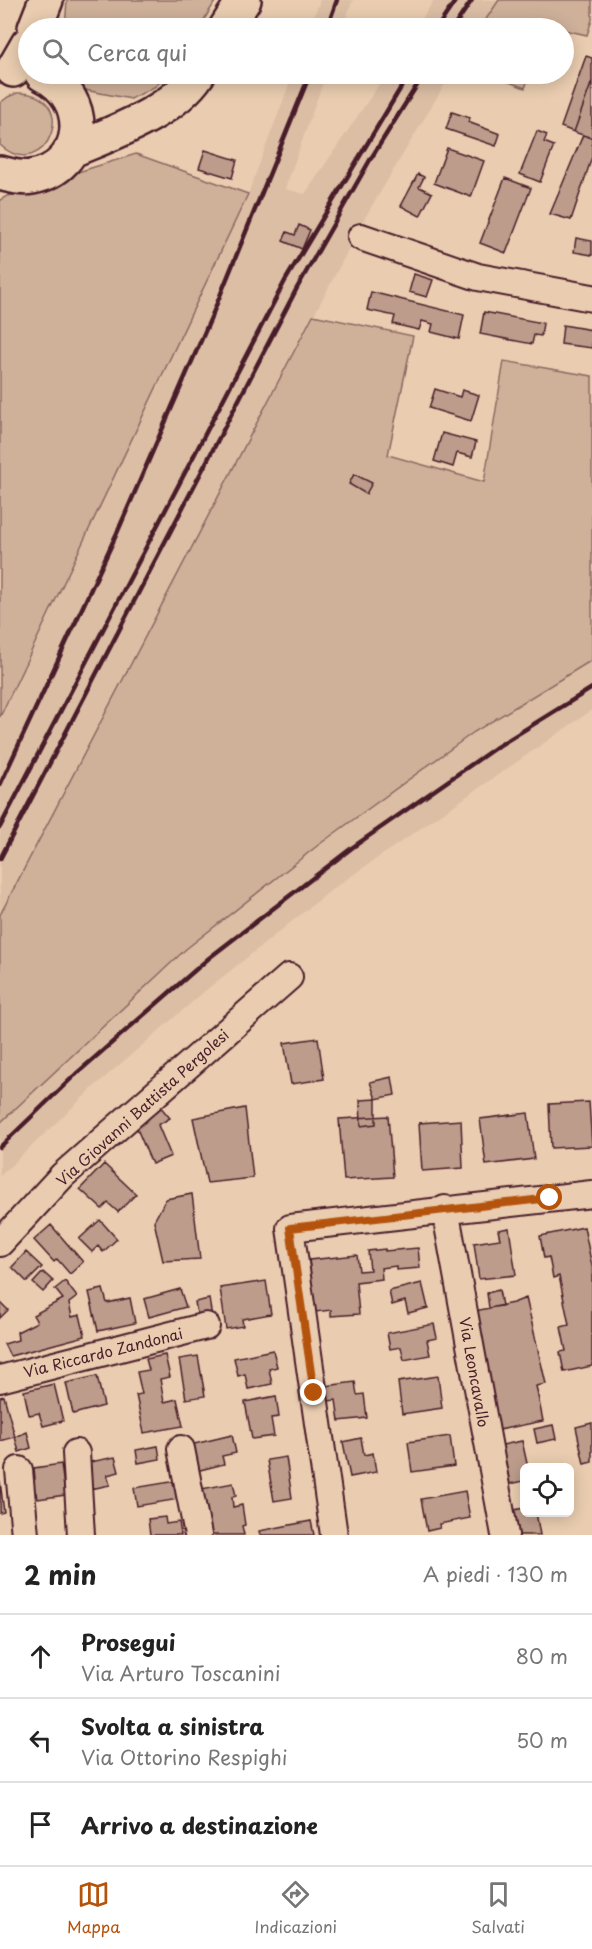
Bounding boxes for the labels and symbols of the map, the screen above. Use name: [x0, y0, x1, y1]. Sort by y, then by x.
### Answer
street label: Via Giovanni Battista Pergolesi: [50, 1023, 234, 1191]
route start: [536, 1184, 562, 1210]
street label: Via Leoncavallo: [454, 1315, 496, 1429]
street label: Via Riccardo Zandonai: [21, 1321, 185, 1383]
route end: [300, 1379, 326, 1405]

